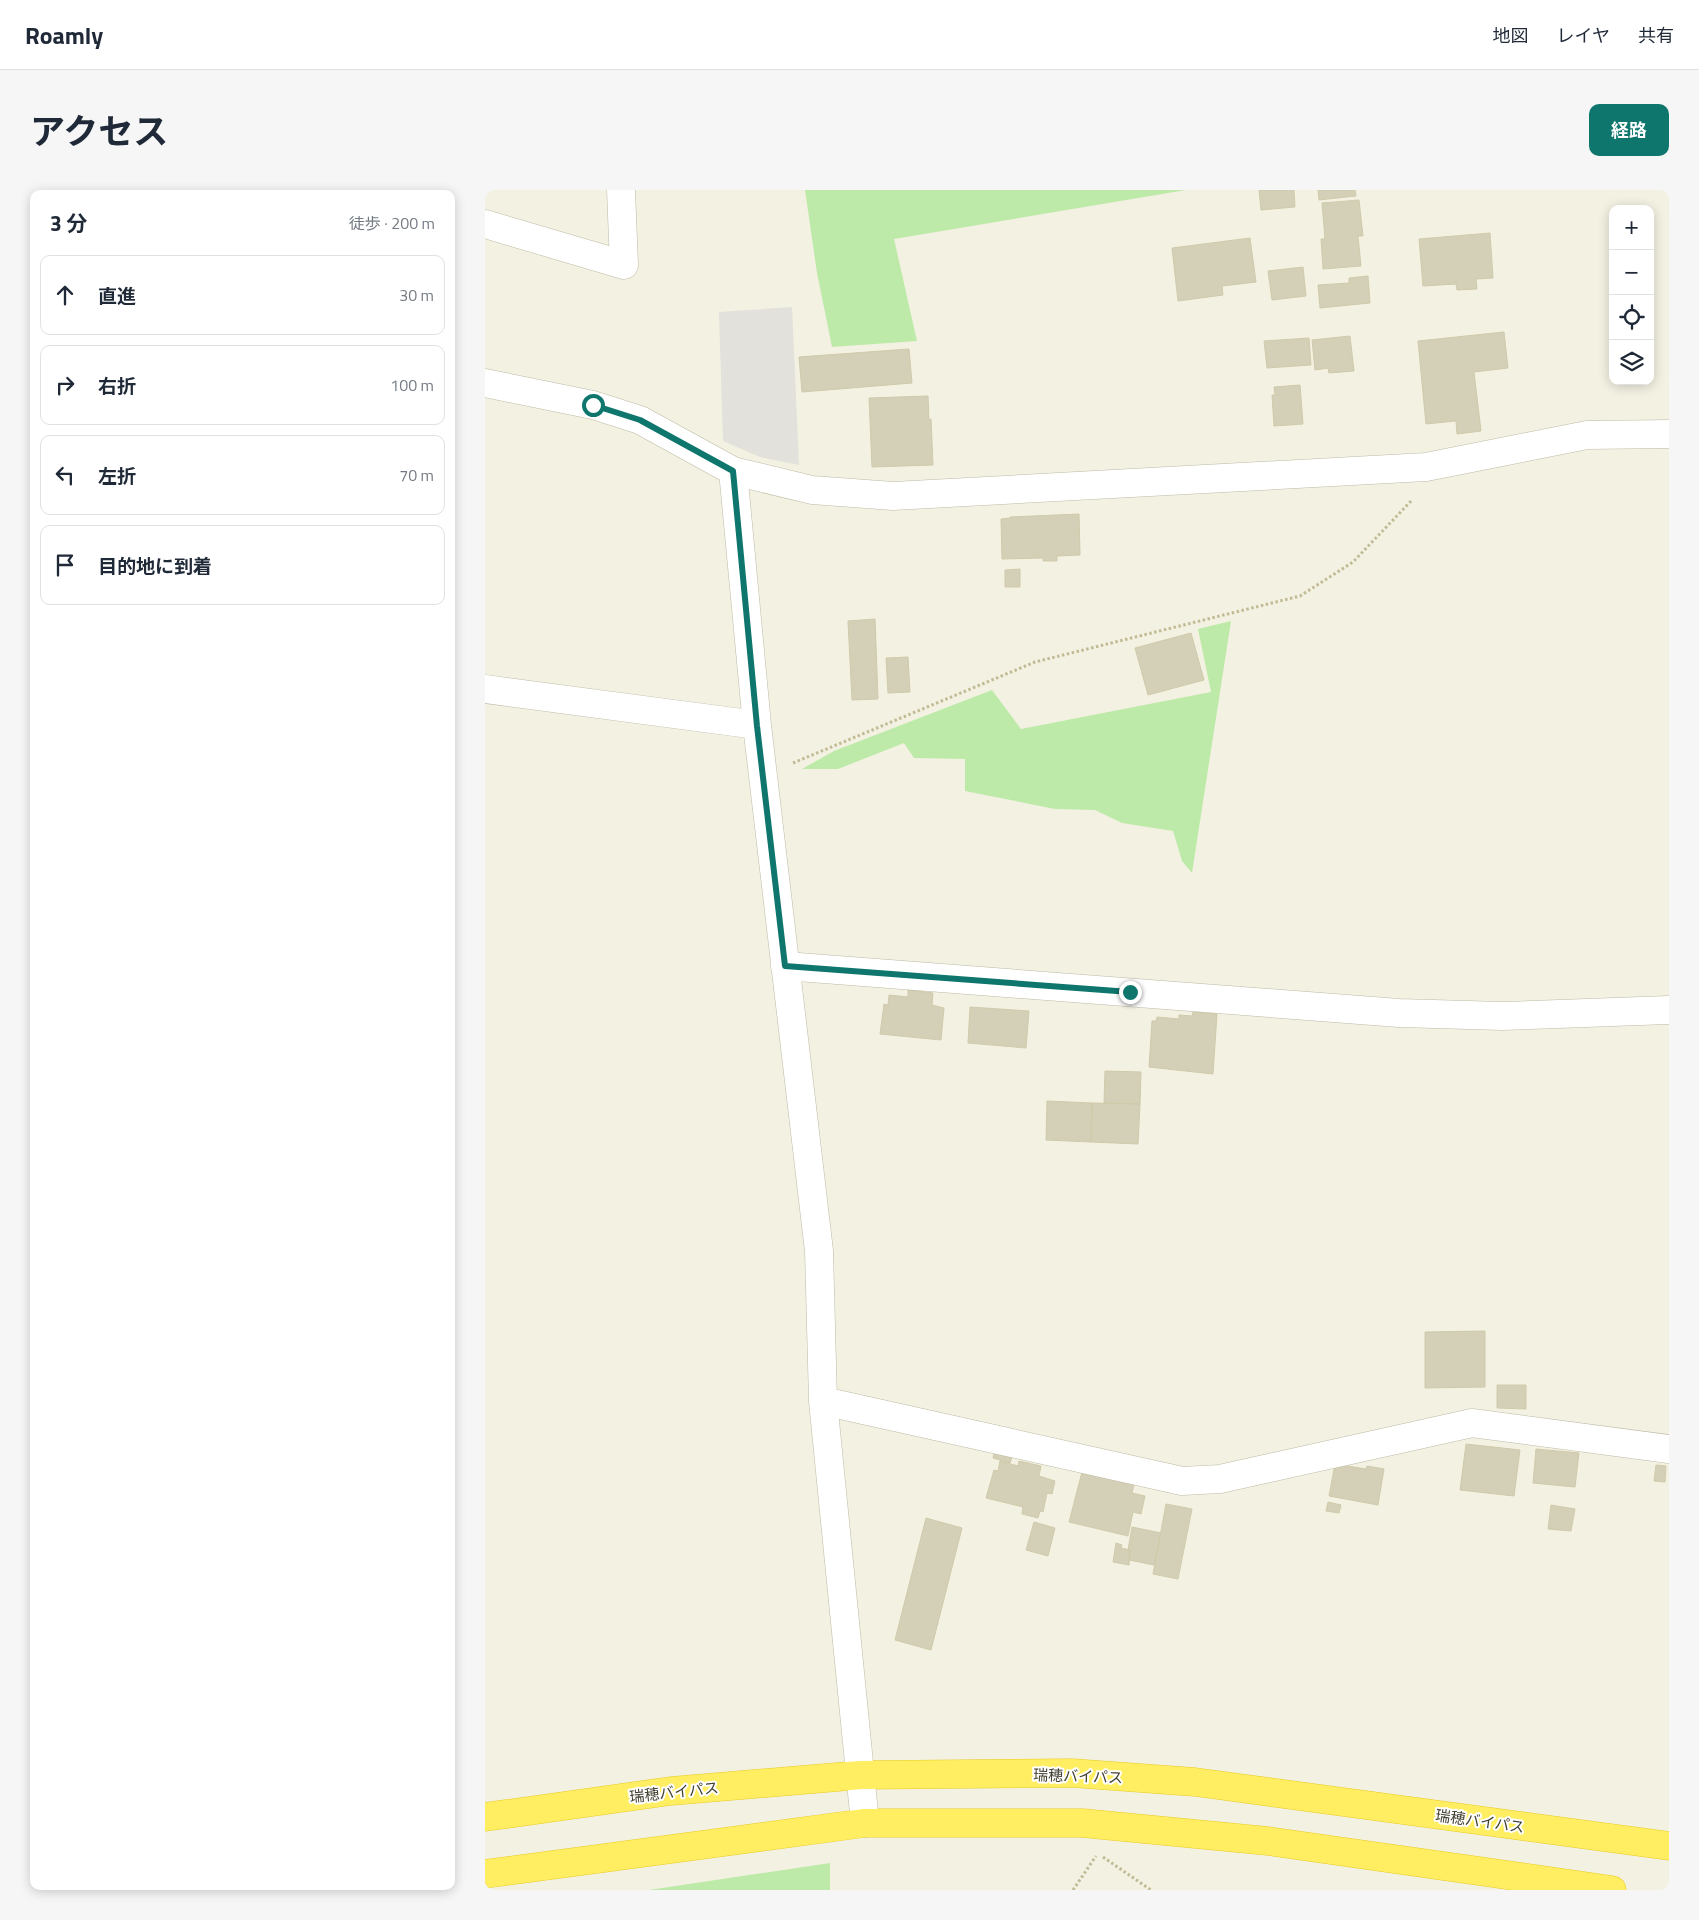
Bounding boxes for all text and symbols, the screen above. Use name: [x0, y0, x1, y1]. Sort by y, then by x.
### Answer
text: Roamly: [25, 17, 103, 53]
text: 地図: [1493, 22, 1529, 49]
text: レイヤ: [1557, 22, 1610, 49]
text: 共有: [1638, 22, 1674, 49]
text: アクセス: [30, 104, 168, 158]
button: 経路: [1589, 104, 1669, 156]
map controls: [1609, 205, 1654, 385]
button: +: [1609, 205, 1654, 250]
text: 3 分: [50, 207, 87, 239]
text: 徒歩 · 200 m: [349, 211, 435, 235]
button: −: [1609, 250, 1654, 295]
icon: ahead: [51, 281, 79, 309]
text: 直進: [98, 281, 136, 310]
text: 30 m: [399, 283, 434, 307]
button: locate: [1609, 295, 1654, 340]
button: layers: [1609, 340, 1654, 385]
icon: right: [51, 371, 79, 399]
text: 右折: [98, 371, 136, 400]
text: 100 m: [390, 373, 434, 397]
route start: [582, 394, 605, 417]
icon: left: [51, 461, 79, 489]
text: 左折: [98, 461, 136, 490]
text: 70 m: [399, 463, 434, 487]
icon: arrive: [51, 551, 79, 579]
text: 目的地に到着: [98, 551, 212, 580]
route end: [1119, 981, 1142, 1004]
street label: 瑞穂バイパス: [1033, 1763, 1123, 1789]
street label: 瑞穂バイパス: [628, 1776, 720, 1808]
street label: 瑞穂バイパス: [1434, 1803, 1526, 1839]

